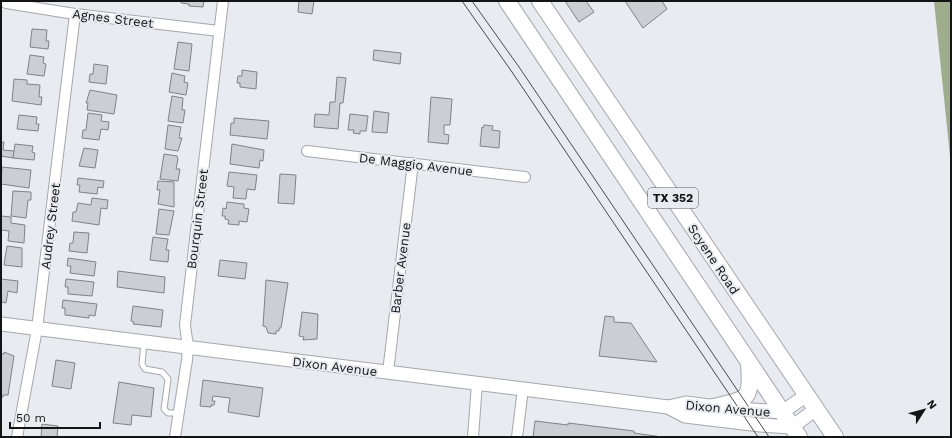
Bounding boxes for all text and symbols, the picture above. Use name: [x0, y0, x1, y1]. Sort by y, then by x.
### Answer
street label: Agnes Street: [72, 6, 155, 31]
street label: De Maggio Avenue: [358, 150, 474, 179]
street label: Bourquin Street: [184, 168, 211, 270]
street label: Audrey Street: [38, 181, 63, 270]
road number: TX 352: [648, 188, 698, 208]
street label: Scyene Road: [685, 221, 743, 297]
street label: Barber Avenue: [387, 222, 414, 314]
street label: Dixon Avenue: [292, 354, 378, 379]
north arrow: [904, 390, 944, 430]
street label: Dixon Avenue: [685, 397, 771, 420]
text: N: [924, 397, 939, 412]
scale bar: [10, 404, 100, 430]
text: 50 m: [16, 411, 46, 425]

